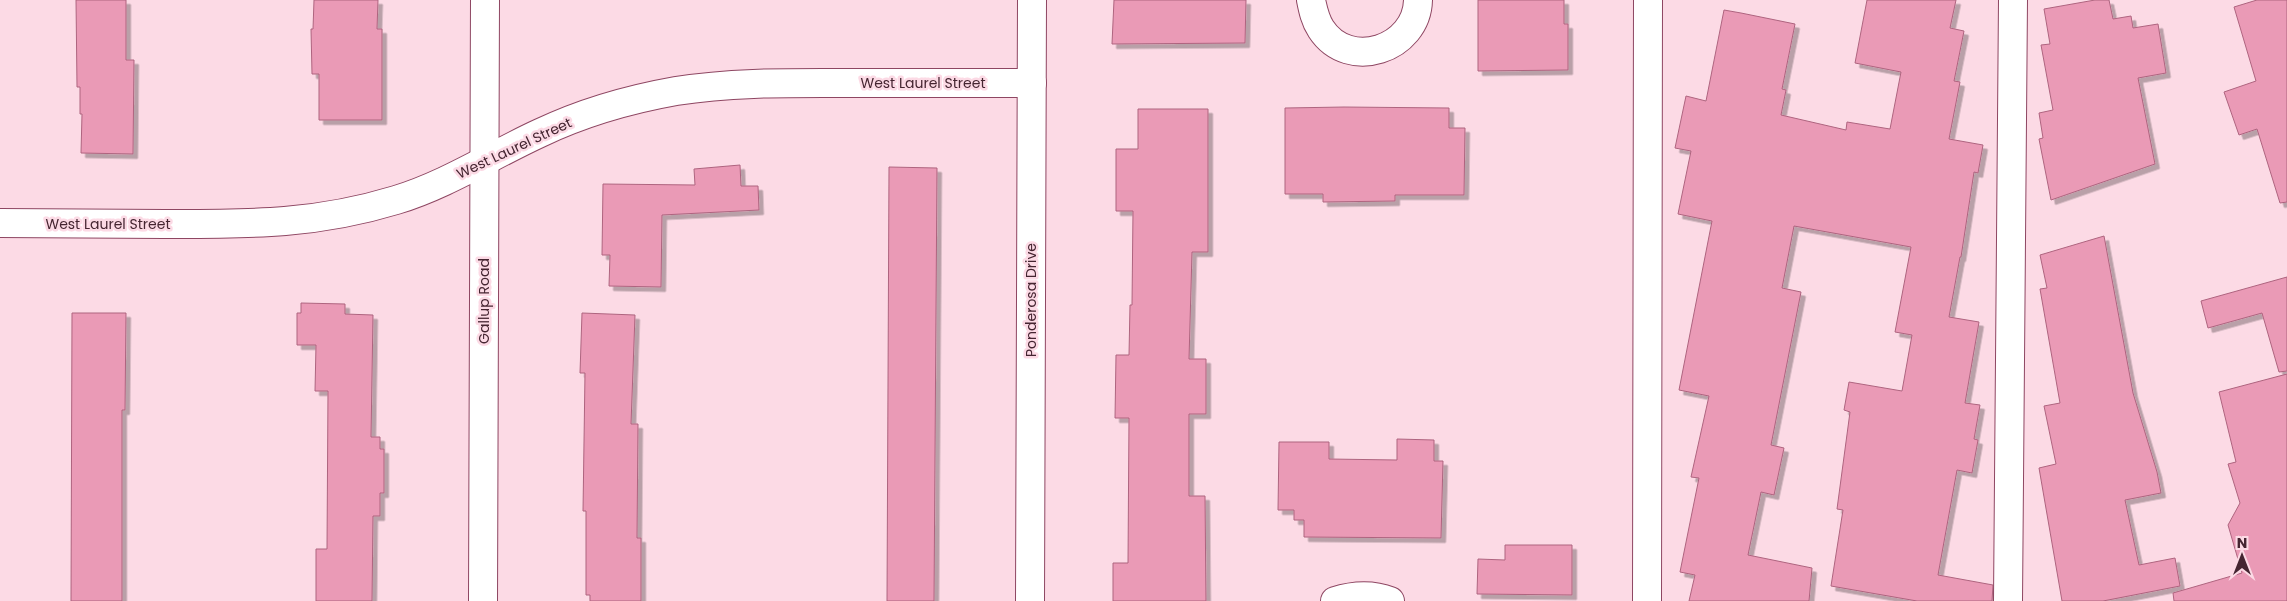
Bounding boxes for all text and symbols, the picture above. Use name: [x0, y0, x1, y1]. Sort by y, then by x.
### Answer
street label: West Laurel Street: [860, 73, 986, 93]
street label: West Laurel Street: [453, 113, 575, 183]
street label: West Laurel Street: [45, 214, 171, 234]
street label: Ponderosa Drive: [1021, 243, 1041, 357]
street label: Gallup Road: [474, 258, 494, 344]
north arrow: [2217, 531, 2267, 581]
text: N: [2237, 533, 2247, 553]

